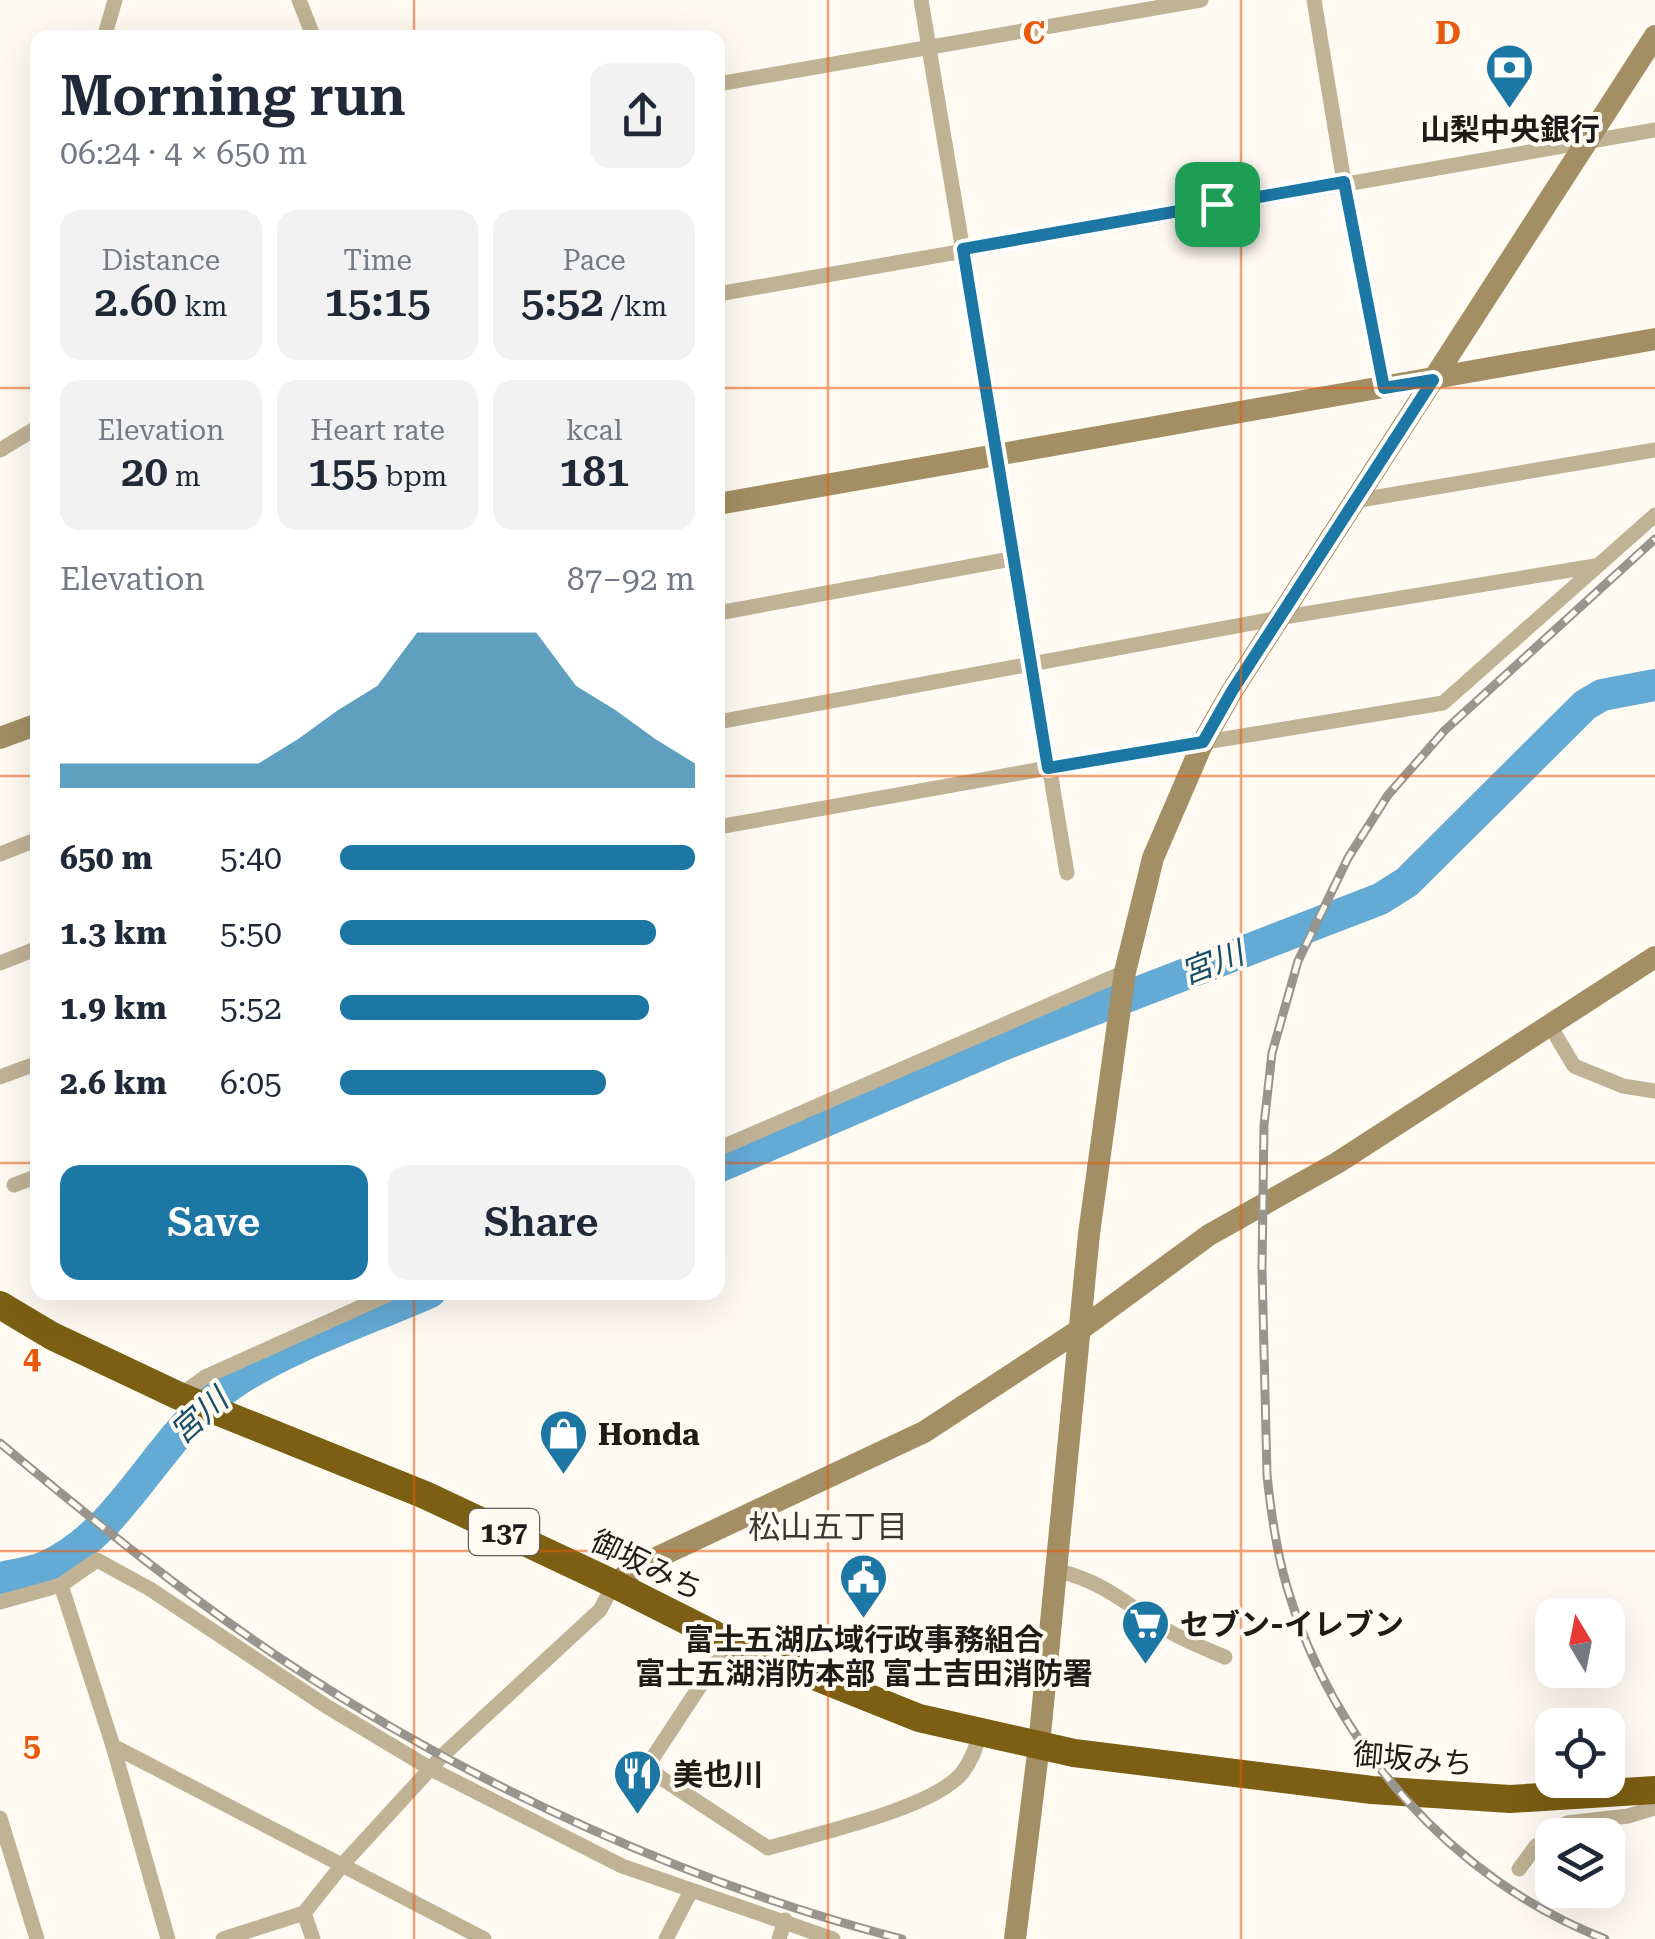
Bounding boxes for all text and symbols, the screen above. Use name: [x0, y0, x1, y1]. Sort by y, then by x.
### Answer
text: C: [1023, 14, 1045, 52]
text: D: [1435, 14, 1461, 52]
bank icon: 山梨中央銀行: [1484, 42, 1536, 110]
button: share: [590, 63, 695, 168]
text: Morning run: [60, 64, 406, 128]
place label: 山梨中央銀行: [1420, 112, 1600, 147]
text: 06:24 · 4 × 650 m: [60, 134, 307, 172]
pin: [1175, 162, 1260, 247]
icon: arrive: [1190, 177, 1245, 232]
text: Distance: [102, 244, 220, 277]
text: Time: [343, 244, 412, 277]
text: Pace: [563, 244, 626, 277]
text: 2.60: [94, 277, 177, 326]
text: 15:15: [324, 277, 431, 326]
text: 5:52: [521, 277, 604, 326]
text: km: [177, 290, 227, 323]
text: /km: [604, 290, 667, 323]
text: Elevation: [97, 414, 224, 447]
text: Heart rate: [310, 414, 445, 447]
text: kcal: [566, 414, 622, 447]
text: 20: [121, 447, 168, 496]
text: 155: [308, 447, 378, 496]
text: 181: [559, 447, 629, 496]
text: m: [168, 460, 201, 493]
text: bpm: [378, 460, 447, 493]
text: Elevation: [60, 560, 205, 598]
text: 87–92 m: [567, 560, 695, 598]
text: 650 m: [60, 839, 153, 877]
text: 5:40: [220, 839, 282, 877]
text: 1.3 km: [60, 914, 167, 952]
text: 5:50: [220, 914, 282, 952]
water label: 宮川: [1175, 933, 1251, 992]
text: 1.9 km: [60, 989, 167, 1027]
text: 5:52: [220, 989, 282, 1027]
text: 2.6 km: [60, 1064, 167, 1102]
text: 6:05: [220, 1064, 282, 1102]
button: Save: [60, 1165, 368, 1280]
button: Share: [388, 1165, 695, 1280]
text: 4: [23, 1339, 41, 1377]
water label: 宮川: [163, 1378, 238, 1452]
shop icon: Honda: [537, 1408, 589, 1476]
place label: Honda: [598, 1417, 700, 1452]
district label: 松山五丁目: [748, 1508, 908, 1546]
road number: 137: [469, 1509, 539, 1555]
street label: 御坂みち: [585, 1523, 709, 1607]
public building icon: 富士五湖広域行政事務組合 富士五湖消防本部 富士吉田消防署: [838, 1552, 890, 1620]
supermarket icon: セブン-イレブン: [1119, 1598, 1171, 1666]
north arrow: [1535, 1598, 1625, 1688]
map controls: [1535, 1598, 1625, 1908]
place label: セブン-イレブン: [1180, 1607, 1404, 1642]
place label: 富士五湖広域行政事務組合 富士五湖消防本部 富士吉田消防署: [635, 1622, 1093, 1691]
button: locate: [1535, 1708, 1625, 1798]
text: 5: [23, 1726, 41, 1764]
street label: 御坂みち: [1352, 1736, 1474, 1782]
restaurant icon: 美也川: [612, 1748, 664, 1816]
place label: 美也川: [673, 1757, 763, 1792]
button: layers: [1535, 1818, 1625, 1908]

